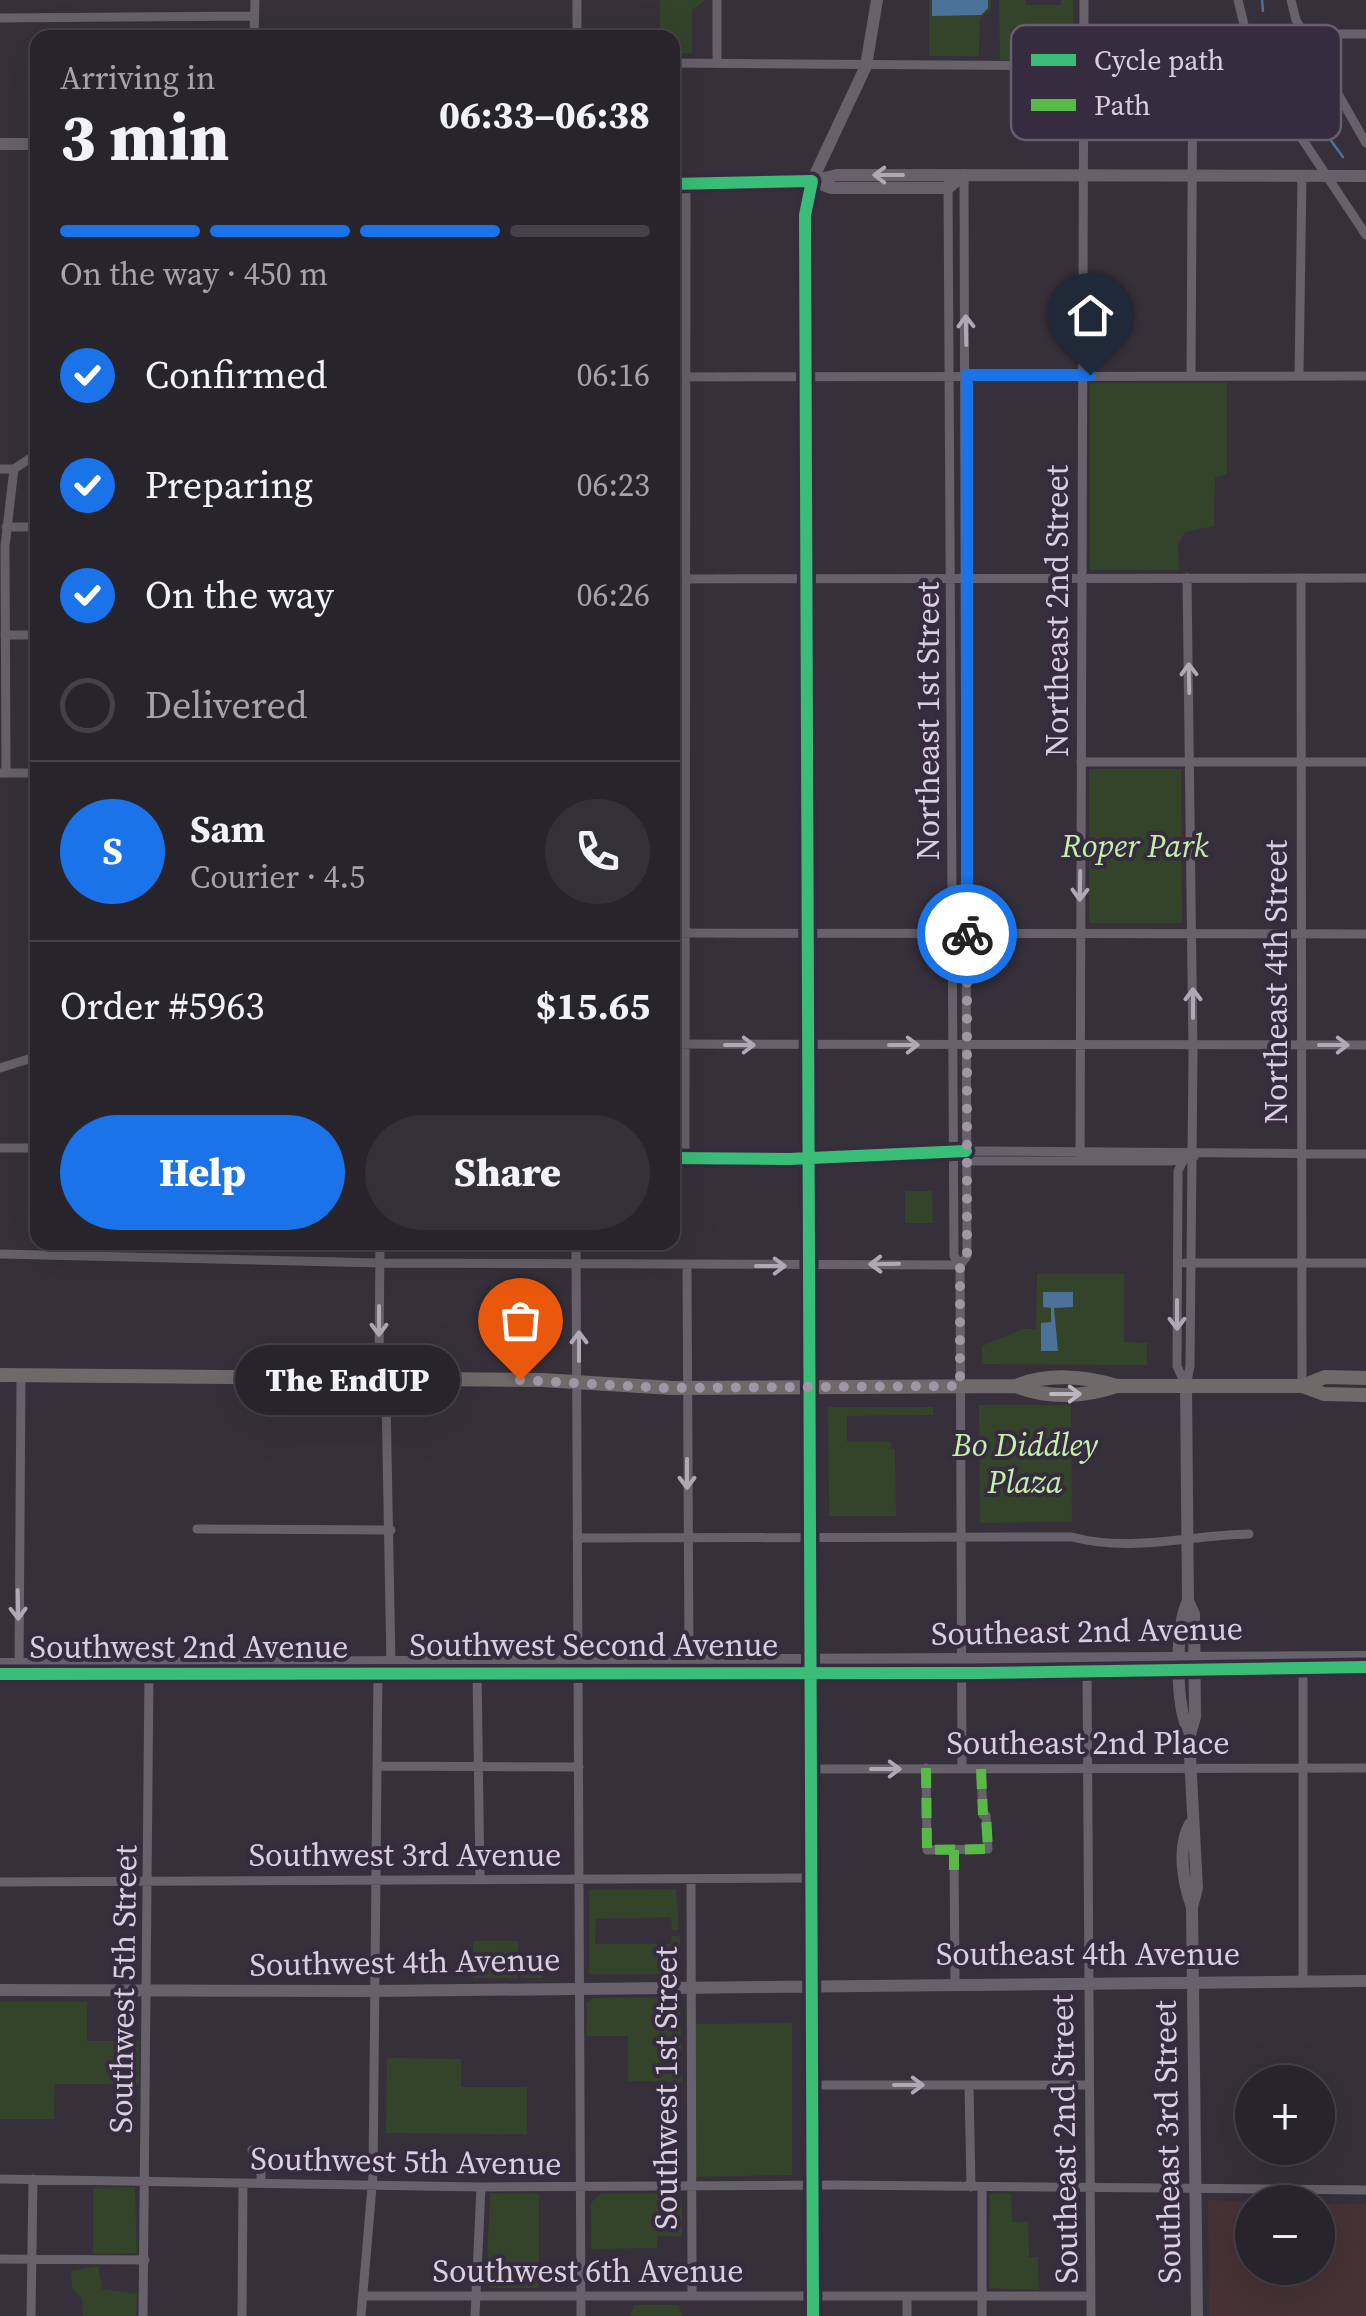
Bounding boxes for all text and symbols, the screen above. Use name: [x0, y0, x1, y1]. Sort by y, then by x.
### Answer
legend: [1011, 25, 1341, 140]
text: Cycle path: [1094, 41, 1224, 79]
text: Arriving in: [60, 56, 215, 100]
text: Path: [1094, 86, 1151, 124]
text: 06:33–06:38: [439, 89, 650, 141]
text: 3 min: [60, 93, 230, 182]
one-way arrow: [872, 166, 904, 184]
text: On the way · 450 m: [60, 252, 328, 296]
pin: [1048, 273, 1133, 376]
icon: home: [1063, 288, 1118, 343]
one-way arrow: [957, 315, 976, 347]
icon: check: [60, 348, 115, 403]
text: Confirmed: [145, 349, 327, 401]
text: 06:16: [576, 353, 650, 397]
icon: check: [60, 458, 115, 513]
text: Preparing: [145, 459, 313, 511]
text: 06:23: [576, 463, 650, 507]
street label: Northeast 2nd Street: [1035, 464, 1079, 757]
icon: check: [60, 568, 115, 623]
text: On the way: [145, 569, 334, 621]
text: 06:26: [576, 573, 650, 617]
street label: Northeast 1st Street: [906, 581, 950, 860]
one-way arrow: [1179, 662, 1198, 694]
text: Delivered: [145, 679, 308, 731]
button: phone: [545, 799, 650, 904]
text: Sam: [190, 803, 265, 855]
park label: Roper Park: [1060, 824, 1210, 868]
text: S: [102, 825, 123, 877]
street label: Northeast 4th Street: [1254, 839, 1298, 1124]
text: Courier · 4.5: [190, 855, 365, 899]
one-way arrow: [1070, 868, 1090, 901]
courier: [917, 884, 1017, 984]
icon: bike: [940, 907, 995, 962]
text: Order #5963: [60, 980, 264, 1032]
text: $15.65: [536, 980, 650, 1032]
one-way arrow: [1183, 987, 1202, 1019]
one-way arrow: [722, 1036, 755, 1054]
one-way arrow: [888, 1036, 920, 1054]
one-way arrow: [1318, 1036, 1350, 1054]
button: Help: [60, 1115, 345, 1230]
button: Share: [365, 1115, 650, 1230]
one-way arrow: [868, 1254, 900, 1274]
one-way arrow: [754, 1256, 786, 1276]
pin: [478, 1278, 563, 1381]
icon: bag: [493, 1293, 548, 1348]
one-way arrow: [1168, 1298, 1186, 1330]
one-way arrow: [370, 1304, 388, 1336]
one-way arrow: [570, 1331, 588, 1364]
callout: The EndUP: [235, 1345, 460, 1415]
text: The EndUP: [266, 1358, 429, 1402]
one-way arrow: [1050, 1384, 1082, 1404]
park label: Bo Diddley Plaza: [951, 1423, 1098, 1504]
one-way arrow: [678, 1458, 697, 1490]
one-way arrow: [8, 1588, 28, 1621]
street label: Southeast 2nd Avenue: [931, 1606, 1243, 1656]
street label: Southwest Second Avenue: [410, 1623, 778, 1667]
street label: Southwest 2nd Avenue: [30, 1625, 348, 1669]
street label: Southeast 2nd Place: [946, 1721, 1230, 1765]
one-way arrow: [869, 1759, 901, 1778]
street label: Southwest 3rd Avenue: [249, 1833, 561, 1877]
street label: Southwest 5th Street: [98, 1844, 148, 2134]
street label: Southeast 4th Avenue: [936, 1932, 1240, 1976]
street label: Southwest 4th Avenue: [249, 1937, 561, 1987]
street label: Southwest 1st Street: [644, 1946, 688, 2230]
street label: Southeast 2nd Street: [1039, 1993, 1089, 2284]
street label: Southeast 3rd Street: [1143, 1999, 1191, 2284]
map controls: [1235, 2065, 1335, 2285]
button: +: [1235, 2065, 1335, 2165]
one-way arrow: [892, 2076, 924, 2094]
street label: Southwest 5th Avenue: [250, 2136, 562, 2186]
button: −: [1235, 2185, 1335, 2285]
street label: Southwest 6th Avenue: [433, 2249, 743, 2293]

